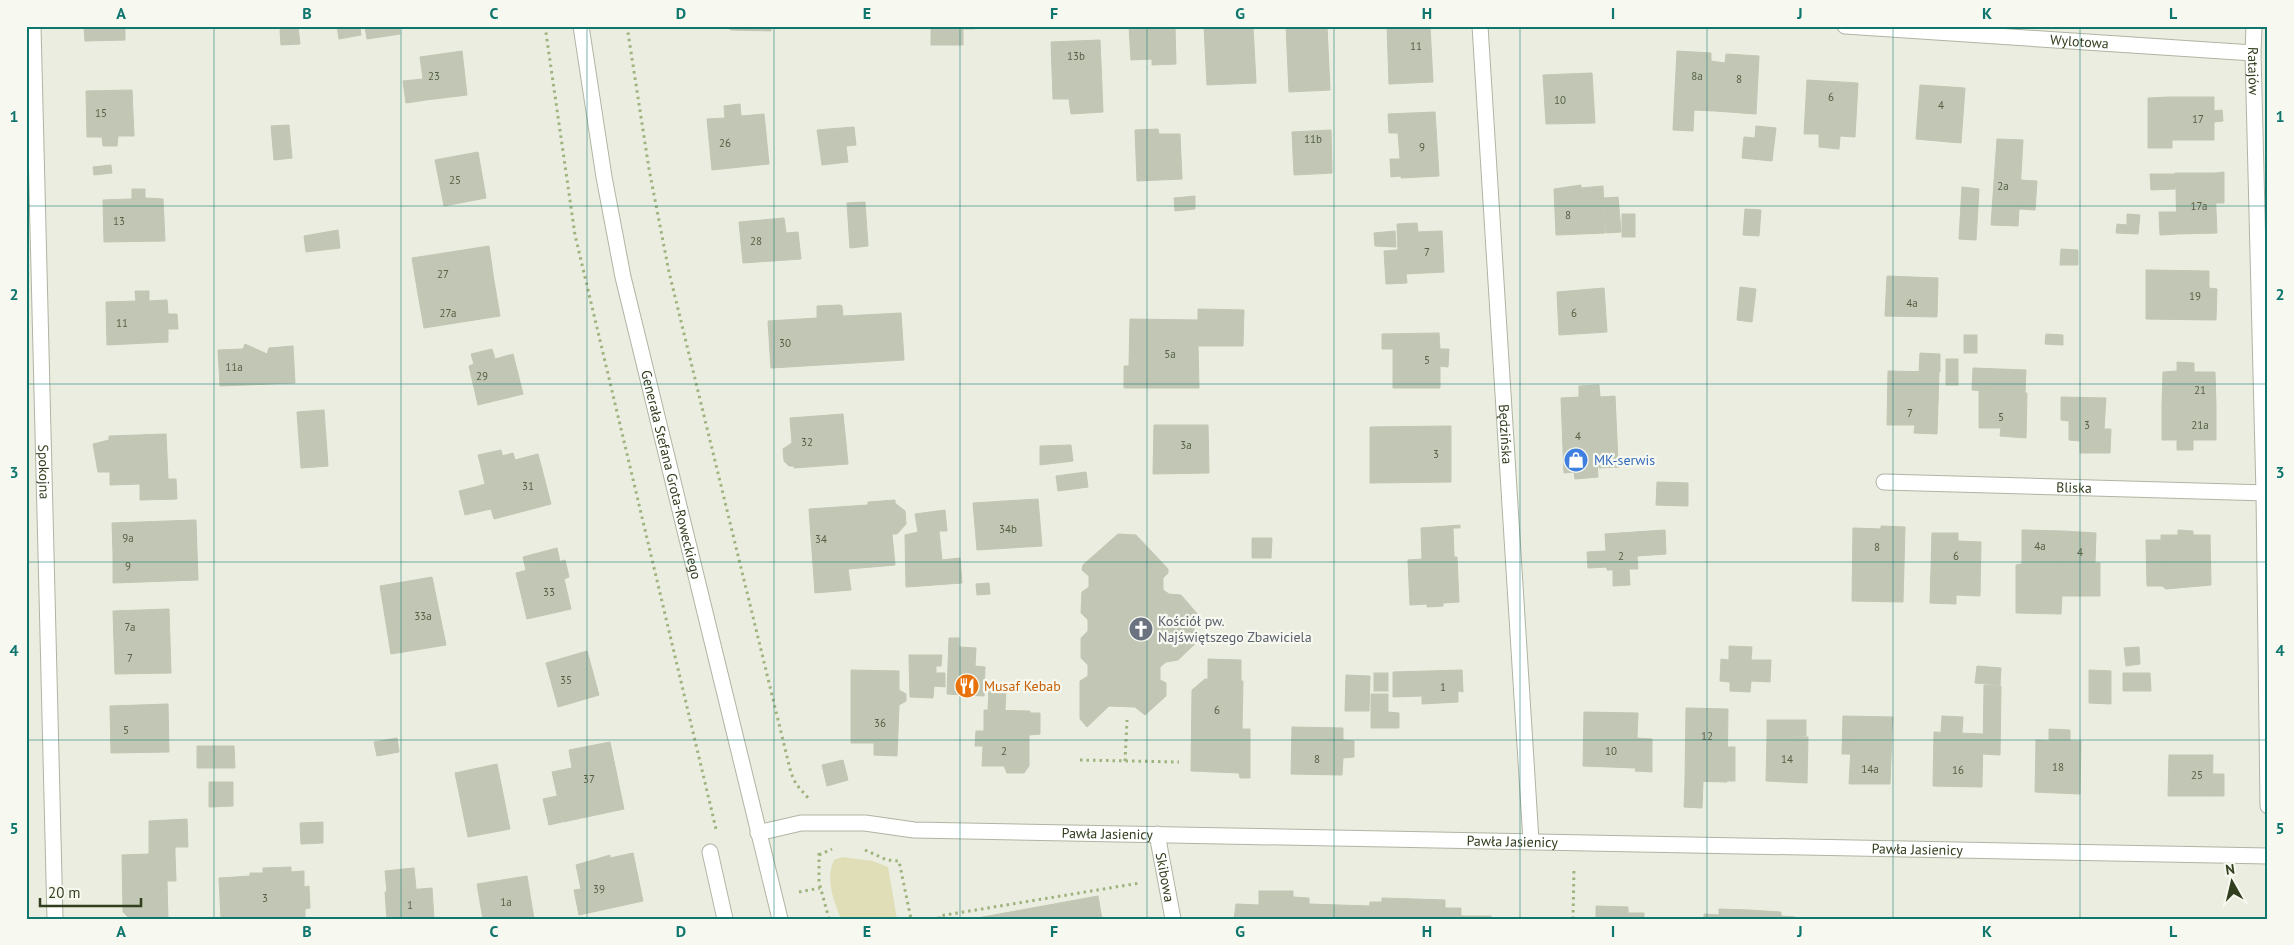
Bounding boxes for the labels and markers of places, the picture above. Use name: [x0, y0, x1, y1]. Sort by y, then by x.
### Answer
shop icon: MK-serwis: [1563, 447, 1589, 473]
place label: MK-serwis: [1594, 451, 1655, 469]
place label: Kościół pw. Najświętszego Zbawiciela: [1158, 612, 1312, 646]
church icon: Kościół pw. Najświętszego Zbawiciela: [1128, 616, 1154, 642]
restaurant icon: Musaf Kebab: [954, 673, 980, 699]
place label: Musaf Kebab: [984, 677, 1061, 695]

